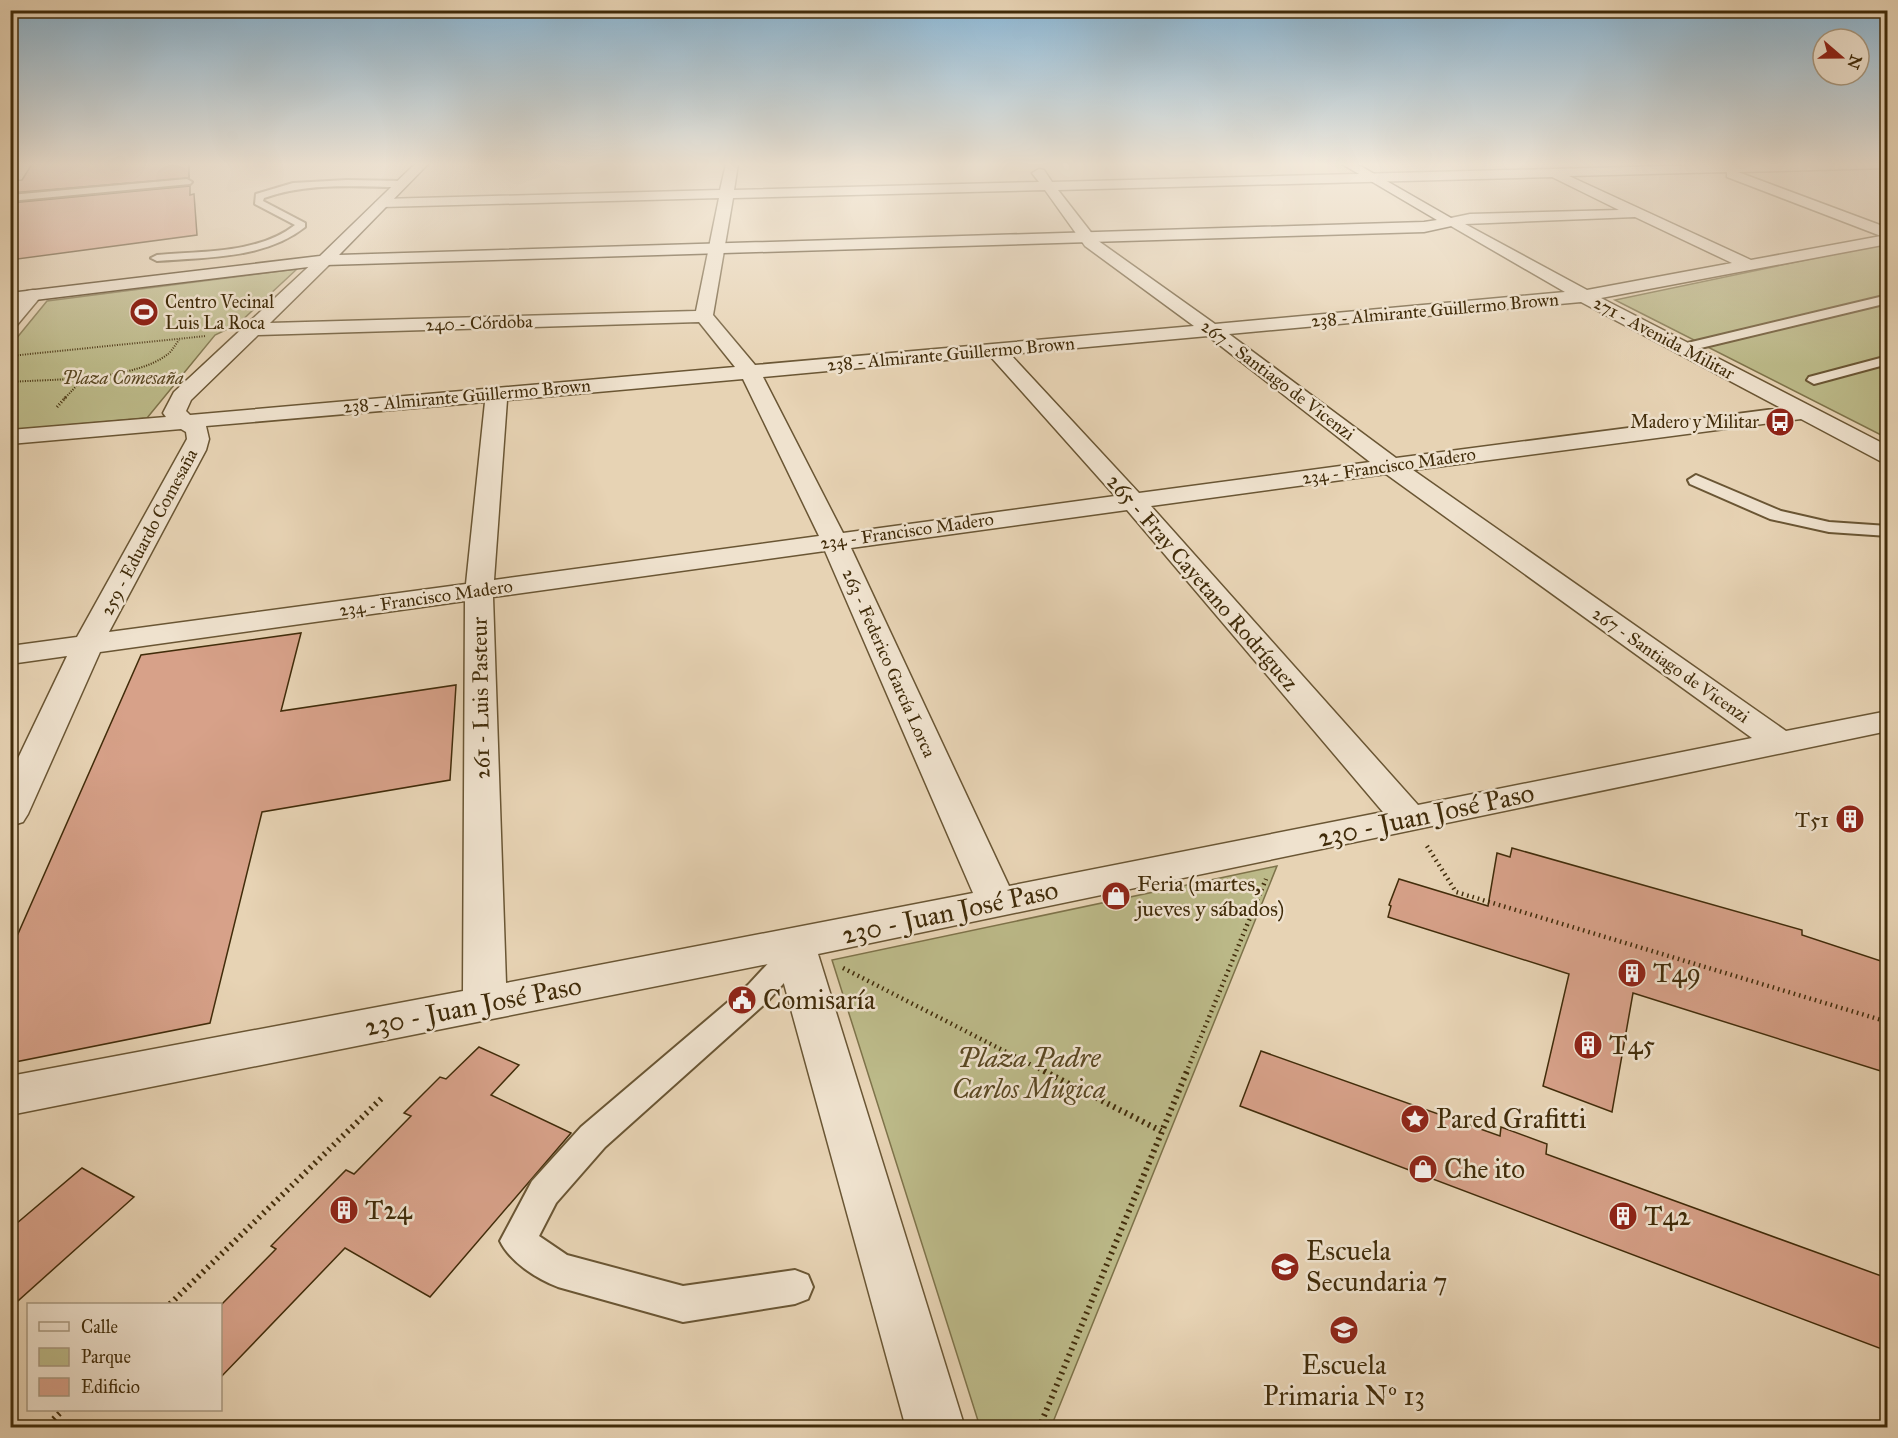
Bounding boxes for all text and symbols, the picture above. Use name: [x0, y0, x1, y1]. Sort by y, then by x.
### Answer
north arrow: [1811, 27, 1871, 87]
text: N: [1843, 52, 1866, 72]
street label: 238 - Almirante Guillermo Brown: [1310, 288, 1560, 332]
place label: Centro Vecinal Luis La Roca: [165, 291, 274, 334]
street label: 271 - Avenida Militar: [1590, 292, 1739, 385]
sports icon: Centro Vecinal Luis La Roca: [128, 296, 160, 328]
street label: 240 - Córdoba: [425, 310, 533, 336]
street label: 267 - Santiago de Vicenzi: [1196, 315, 1359, 446]
street label: 238 - Almirante Guillermo Brown: [826, 332, 1076, 376]
park label: Plaza Comesaña: [62, 367, 184, 389]
street label: 238 - Almirante Guillermo Brown: [342, 374, 592, 418]
bus stop icon: Madero y Militar: [1764, 406, 1796, 438]
place label: Madero y Militar: [1630, 411, 1759, 433]
street label: 234 - Francisco Madero: [1301, 443, 1477, 489]
street label: 259 - Eduardo Comesaña: [96, 445, 202, 619]
street label: 265 - Fray Cayetano Rodríguez: [1101, 468, 1304, 696]
street label: 234 - Francisco Madero: [819, 508, 995, 554]
street label: 263 - Federico García Lorca: [837, 565, 941, 761]
street label: 234 - Francisco Madero: [338, 575, 514, 621]
street label: 267 - Santiago de Vicenzi: [1588, 602, 1754, 728]
street label: 261 - Luis Pasteur: [466, 616, 495, 779]
street label: 230 - Juan José Paso: [1315, 775, 1537, 854]
building icon: T51: [1834, 803, 1866, 835]
place label: T51: [1795, 806, 1829, 833]
place label: Feria (martes, jueves y sábados): [1134, 870, 1284, 922]
street label: 230 - Juan José Paso: [839, 872, 1061, 951]
shop icon: Feria (martes, jueves y sábados): [1100, 880, 1132, 912]
place label: T49: [1653, 956, 1701, 990]
building icon: T49: [1616, 957, 1648, 989]
street label: 230 - Juan José Paso: [362, 968, 584, 1043]
place label: Comisaría: [763, 983, 876, 1016]
public building icon: Comisaría: [726, 984, 758, 1016]
place label: T45: [1609, 1028, 1656, 1061]
building icon: T45: [1572, 1029, 1604, 1061]
park label: Plaza Padre Carlos Mugica: [952, 1041, 1106, 1105]
place label: Pared Grafitti: [1436, 1102, 1587, 1135]
place icon: Pared Grafitti: [1399, 1103, 1431, 1135]
place label: Che ito: [1444, 1152, 1525, 1185]
shop icon: Che ito: [1407, 1153, 1439, 1185]
place label: T24: [365, 1193, 413, 1226]
building icon: T24: [328, 1194, 360, 1226]
place label: T42: [1644, 1199, 1692, 1232]
building icon: T42: [1607, 1200, 1639, 1232]
place label: Escuela Secundaria 7: [1306, 1234, 1447, 1298]
school or university icon: Escuela Secundaria 7: [1269, 1251, 1301, 1283]
legend: [27, 1303, 222, 1411]
school or university icon: Escuela Primaria Nº 13: [1328, 1314, 1360, 1346]
text: Calle: [81, 1316, 118, 1338]
text: Parque: [81, 1346, 131, 1369]
place label: Escuela Primaria Nº 13: [1263, 1348, 1425, 1412]
text: Edificio: [81, 1376, 140, 1398]

